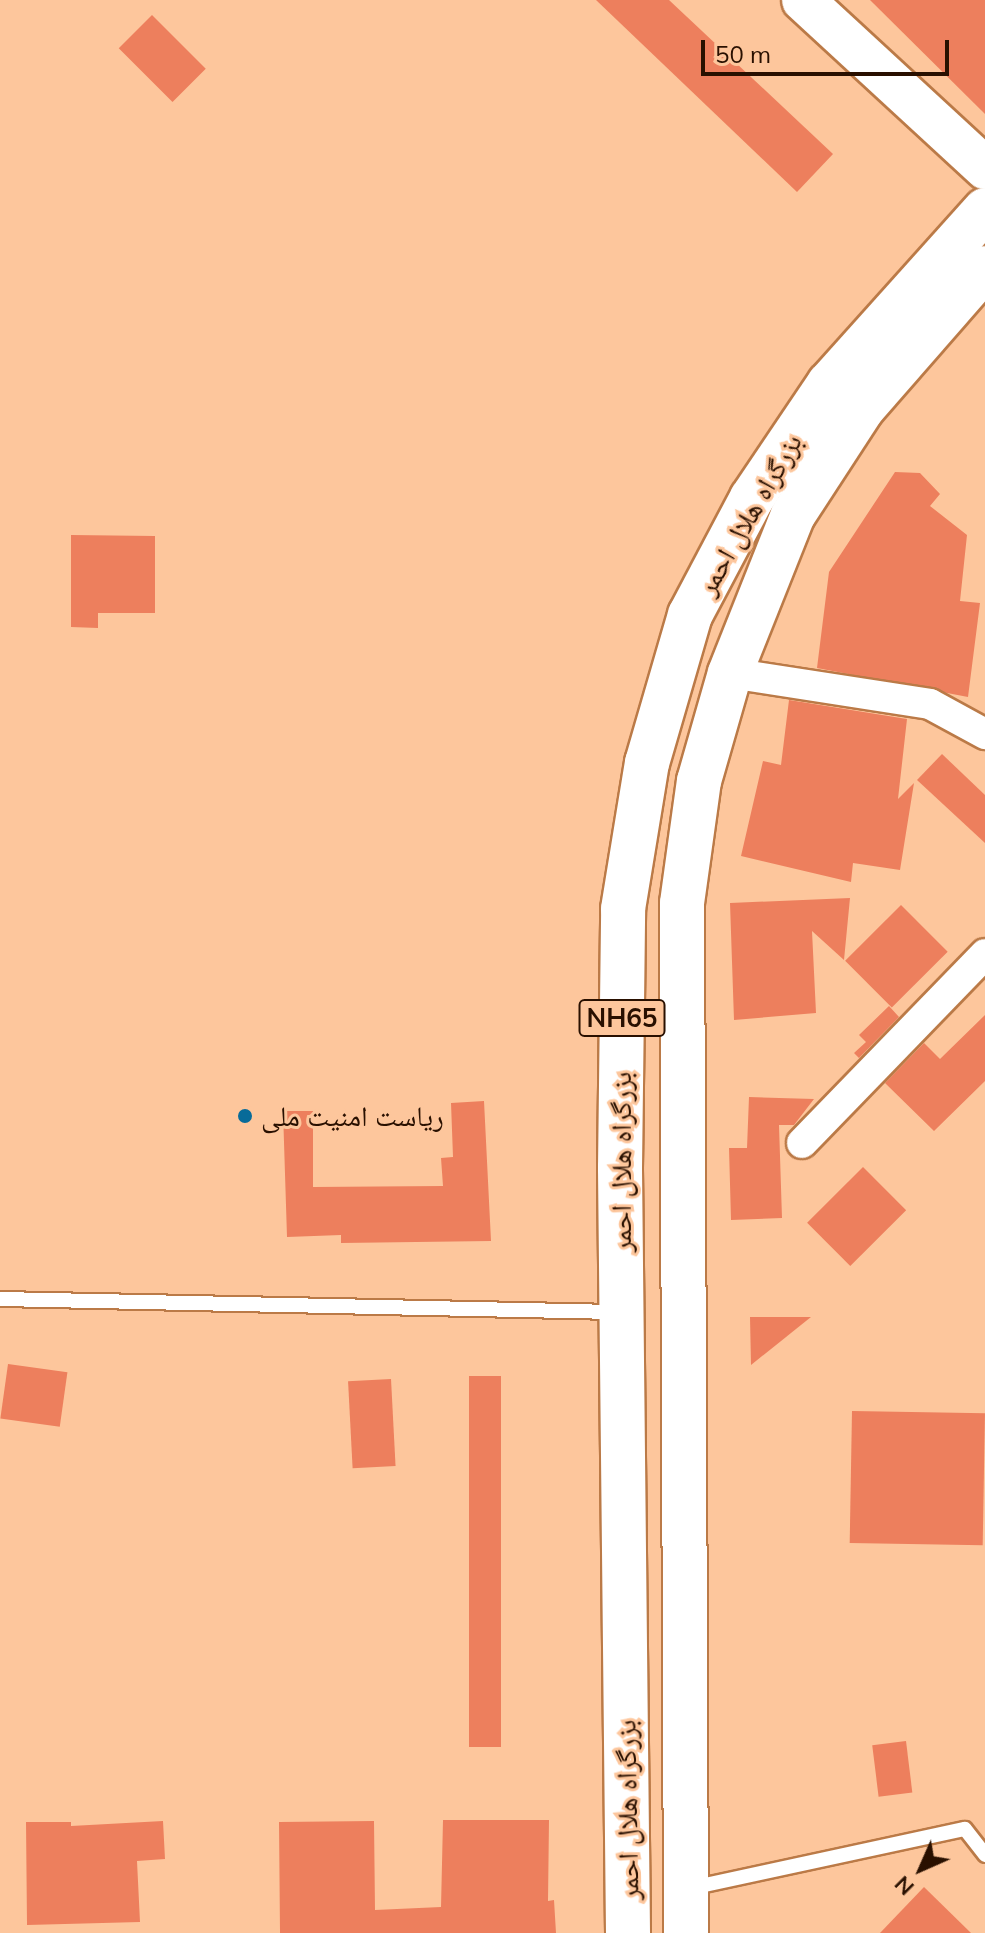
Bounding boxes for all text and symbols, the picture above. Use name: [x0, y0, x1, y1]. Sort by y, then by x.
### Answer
scale bar: [705, 24, 953, 74]
text: 50 m: [715, 39, 771, 69]
street label: بزرگراه هلال احمر: [689, 427, 809, 601]
road number: NH65: [578, 996, 666, 1040]
street label: بزرگراه هلال احمر: [604, 1072, 638, 1252]
place label: ریاست امنیت ملی: [261, 1099, 444, 1133]
marker: ریاست امنیت ملی: [236, 1107, 254, 1125]
street label: بزرگراه هلال احمر: [609, 1719, 645, 1901]
north arrow: [881, 1829, 961, 1909]
text: N: [888, 1870, 920, 1902]

